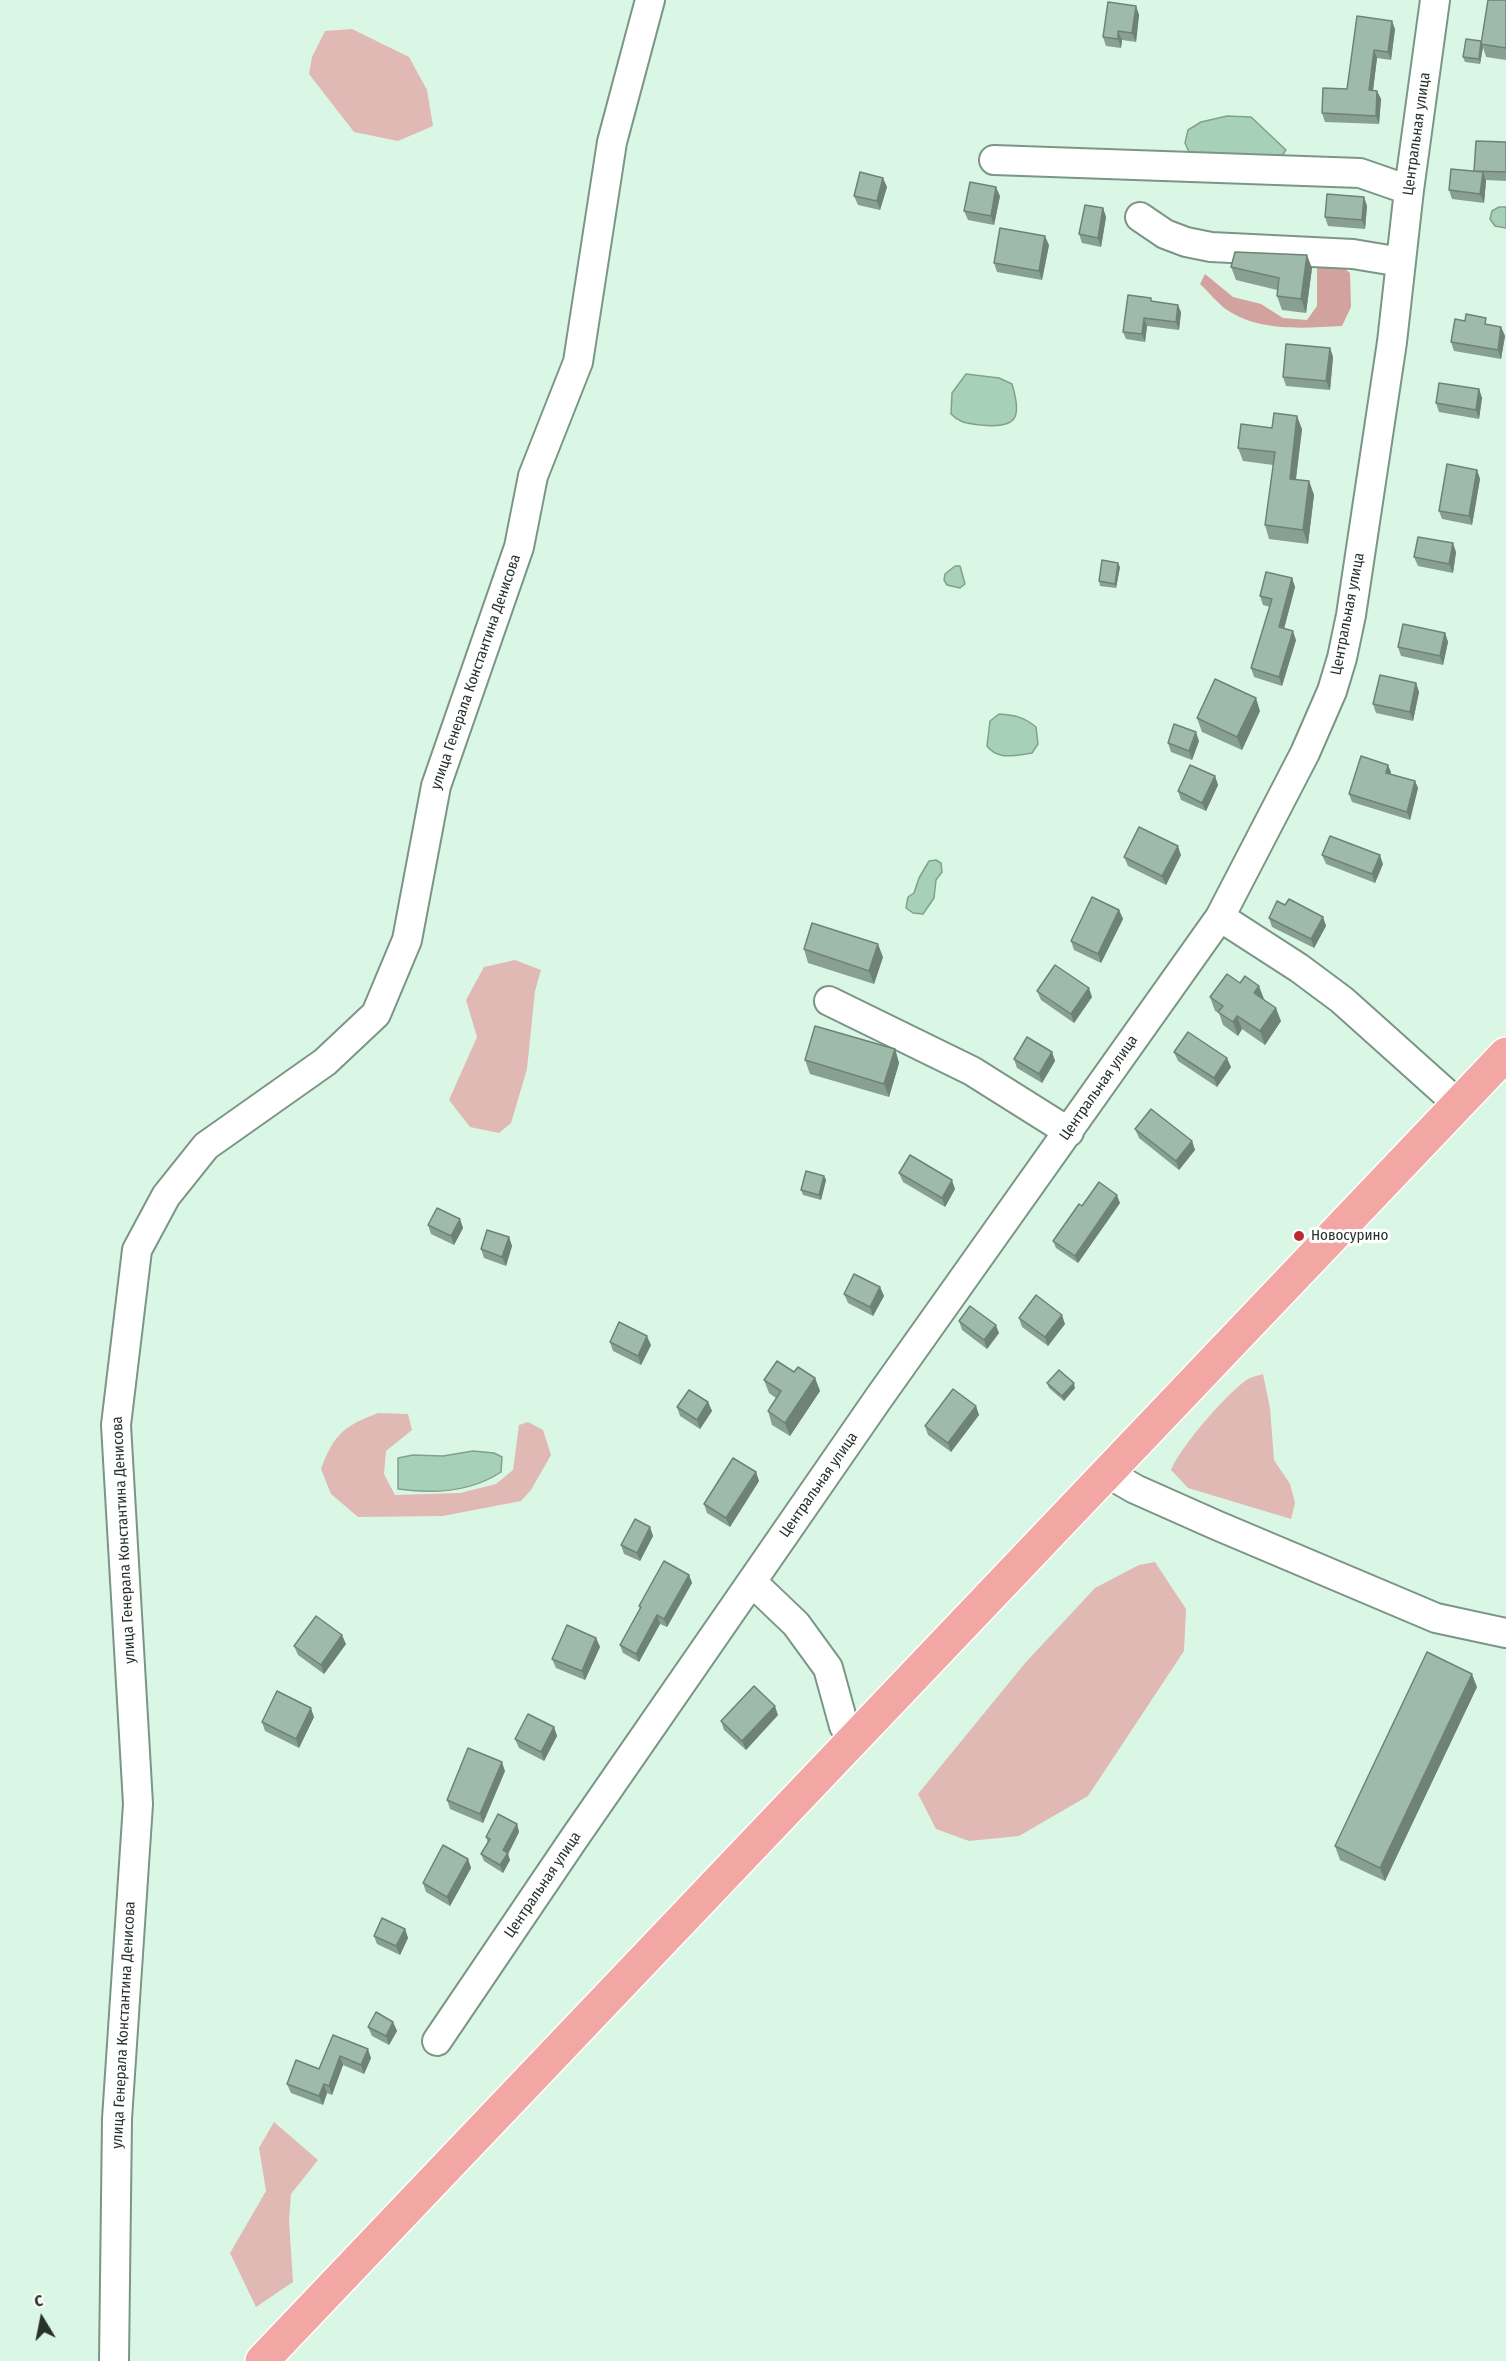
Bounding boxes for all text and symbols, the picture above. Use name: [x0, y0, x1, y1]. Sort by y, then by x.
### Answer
street label: Центральная улица: [1399, 71, 1435, 197]
street label: Центральная улица: [1327, 551, 1369, 677]
street label: улица Генерала Константина Денисова: [427, 552, 525, 792]
street label: Центральная улица: [1056, 1032, 1142, 1144]
place label: Новосурино: [1311, 1227, 1388, 1245]
marker: Новосурино: [1292, 1229, 1306, 1243]
street label: улица Генерала Константина Денисова: [109, 1416, 139, 1664]
street label: Центральная улица: [776, 1429, 862, 1541]
street label: Центральная улица: [501, 1828, 585, 1942]
street label: улица Генерала Константина Денисова: [109, 1901, 139, 2149]
north arrow: [12, 2289, 72, 2349]
text: С: [33, 2291, 45, 2311]

